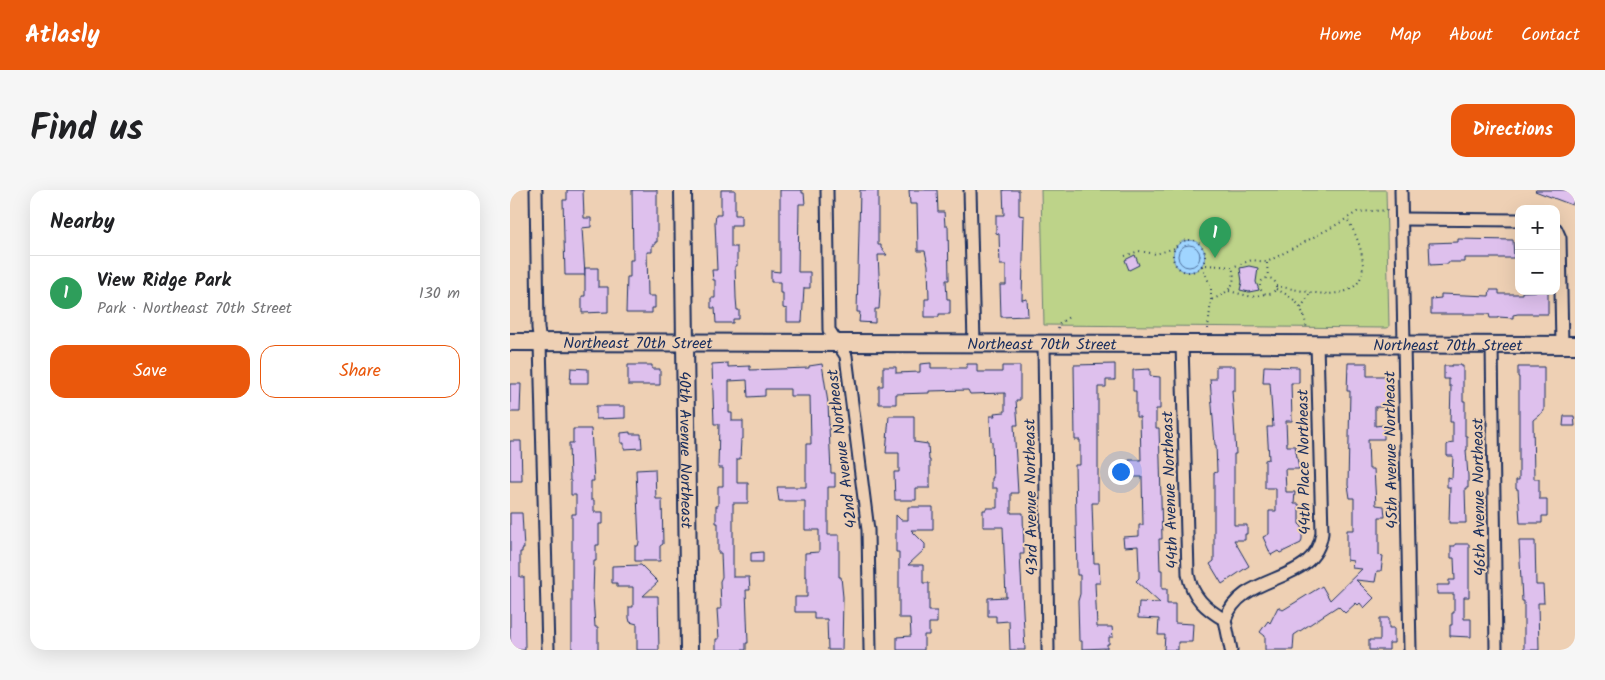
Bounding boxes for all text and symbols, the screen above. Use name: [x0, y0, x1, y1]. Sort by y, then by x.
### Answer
text: Atlasly: [25, 16, 100, 55]
text: Home: [1319, 21, 1362, 50]
text: Map: [1390, 21, 1421, 50]
text: About: [1449, 21, 1493, 50]
text: Contact: [1521, 21, 1580, 50]
text: Find us: [30, 102, 143, 158]
button: Directions: [1451, 104, 1575, 157]
map controls: [1515, 205, 1560, 295]
button: +: [1515, 205, 1560, 250]
text: Nearby: [50, 206, 115, 239]
pin: 1: [1199, 217, 1231, 258]
button: −: [1515, 250, 1560, 295]
text: View Ridge Park: [97, 266, 231, 296]
text: 1: [64, 281, 68, 306]
text: 130 m: [419, 281, 460, 306]
text: Park · Northeast 70th Street: [97, 296, 292, 321]
street label: Northeast 70th Street: [563, 331, 714, 357]
street label: Northeast 70th Street: [967, 332, 1118, 358]
street label: Northeast 70th Street: [1373, 333, 1524, 359]
button: Save: [50, 345, 250, 398]
button: Share: [260, 345, 460, 398]
street label: 42nd Avenue Northeast: [820, 367, 865, 530]
street label: 45th Avenue Northeast: [1378, 370, 1405, 529]
street label: 40th Avenue Northeast: [671, 371, 698, 530]
street label: 44th Place Northeast: [1291, 388, 1318, 535]
street label: 44th Avenue Northeast: [1155, 410, 1186, 569]
street label: 43rd Avenue Northeast: [1018, 417, 1045, 576]
street label: 46th Avenue Northeast: [1466, 417, 1493, 576]
your location: [1108, 459, 1134, 485]

